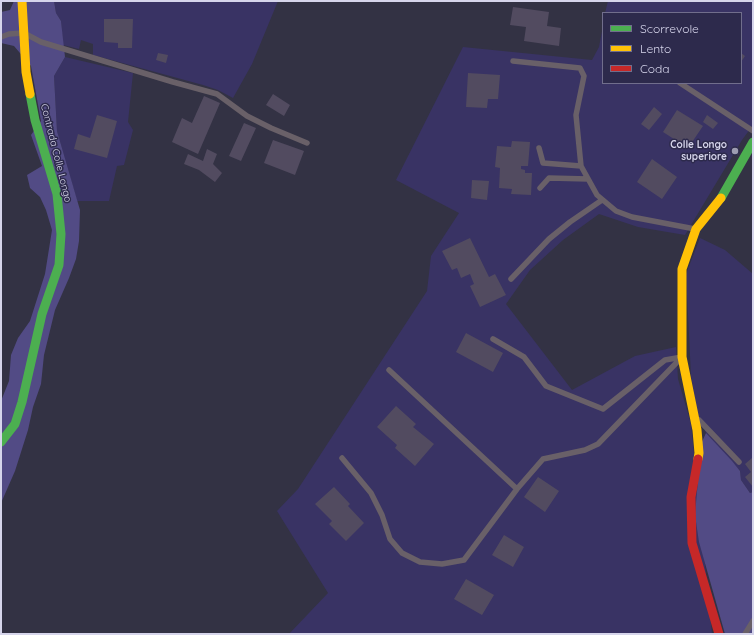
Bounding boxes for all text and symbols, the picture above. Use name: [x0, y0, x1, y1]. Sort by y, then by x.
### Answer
legend: [602, 12, 742, 84]
text: Scorrevole: [640, 21, 699, 36]
text: Lento: [640, 41, 671, 56]
text: Coda: [640, 61, 670, 76]
street label: Contrada Colle Longo: [38, 103, 74, 203]
place label: Colle Longo superiore: [670, 139, 727, 162]
marker: Colle Longo superiore: [730, 146, 740, 156]

